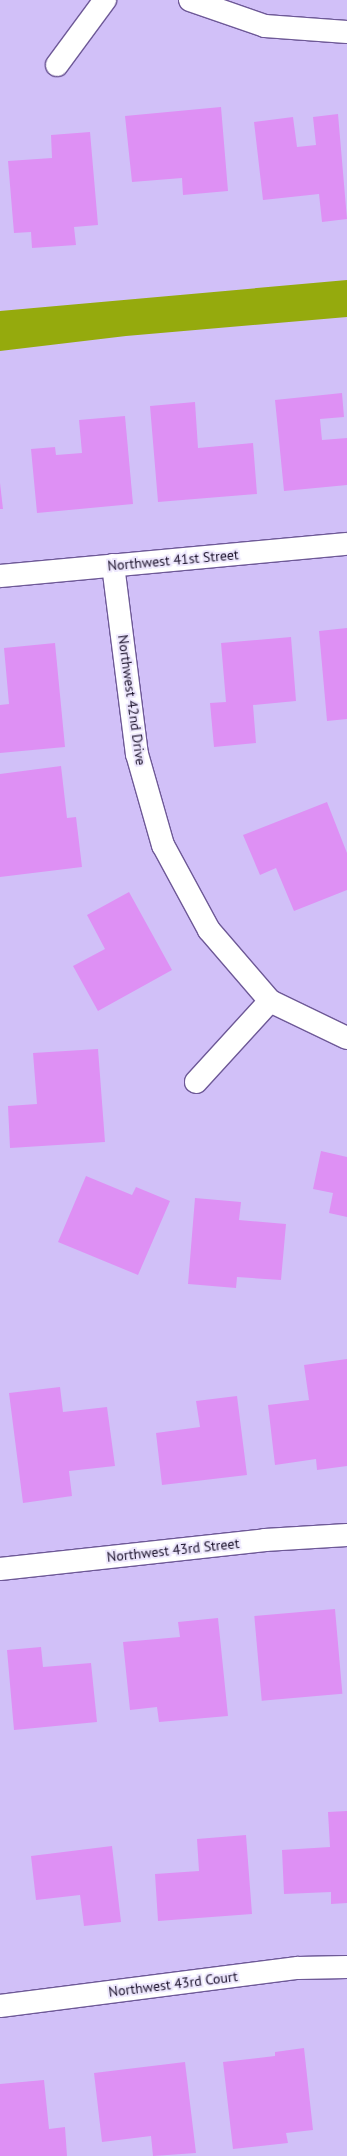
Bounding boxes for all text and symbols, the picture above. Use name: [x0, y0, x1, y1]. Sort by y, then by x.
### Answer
street label: Northwest 41st Street: [107, 546, 239, 574]
street label: Northwest 42nd Drive: [115, 634, 149, 766]
street label: Northwest 43rd Street: [106, 1535, 240, 1565]
street label: Northwest 43rd Court: [108, 1968, 238, 2000]

